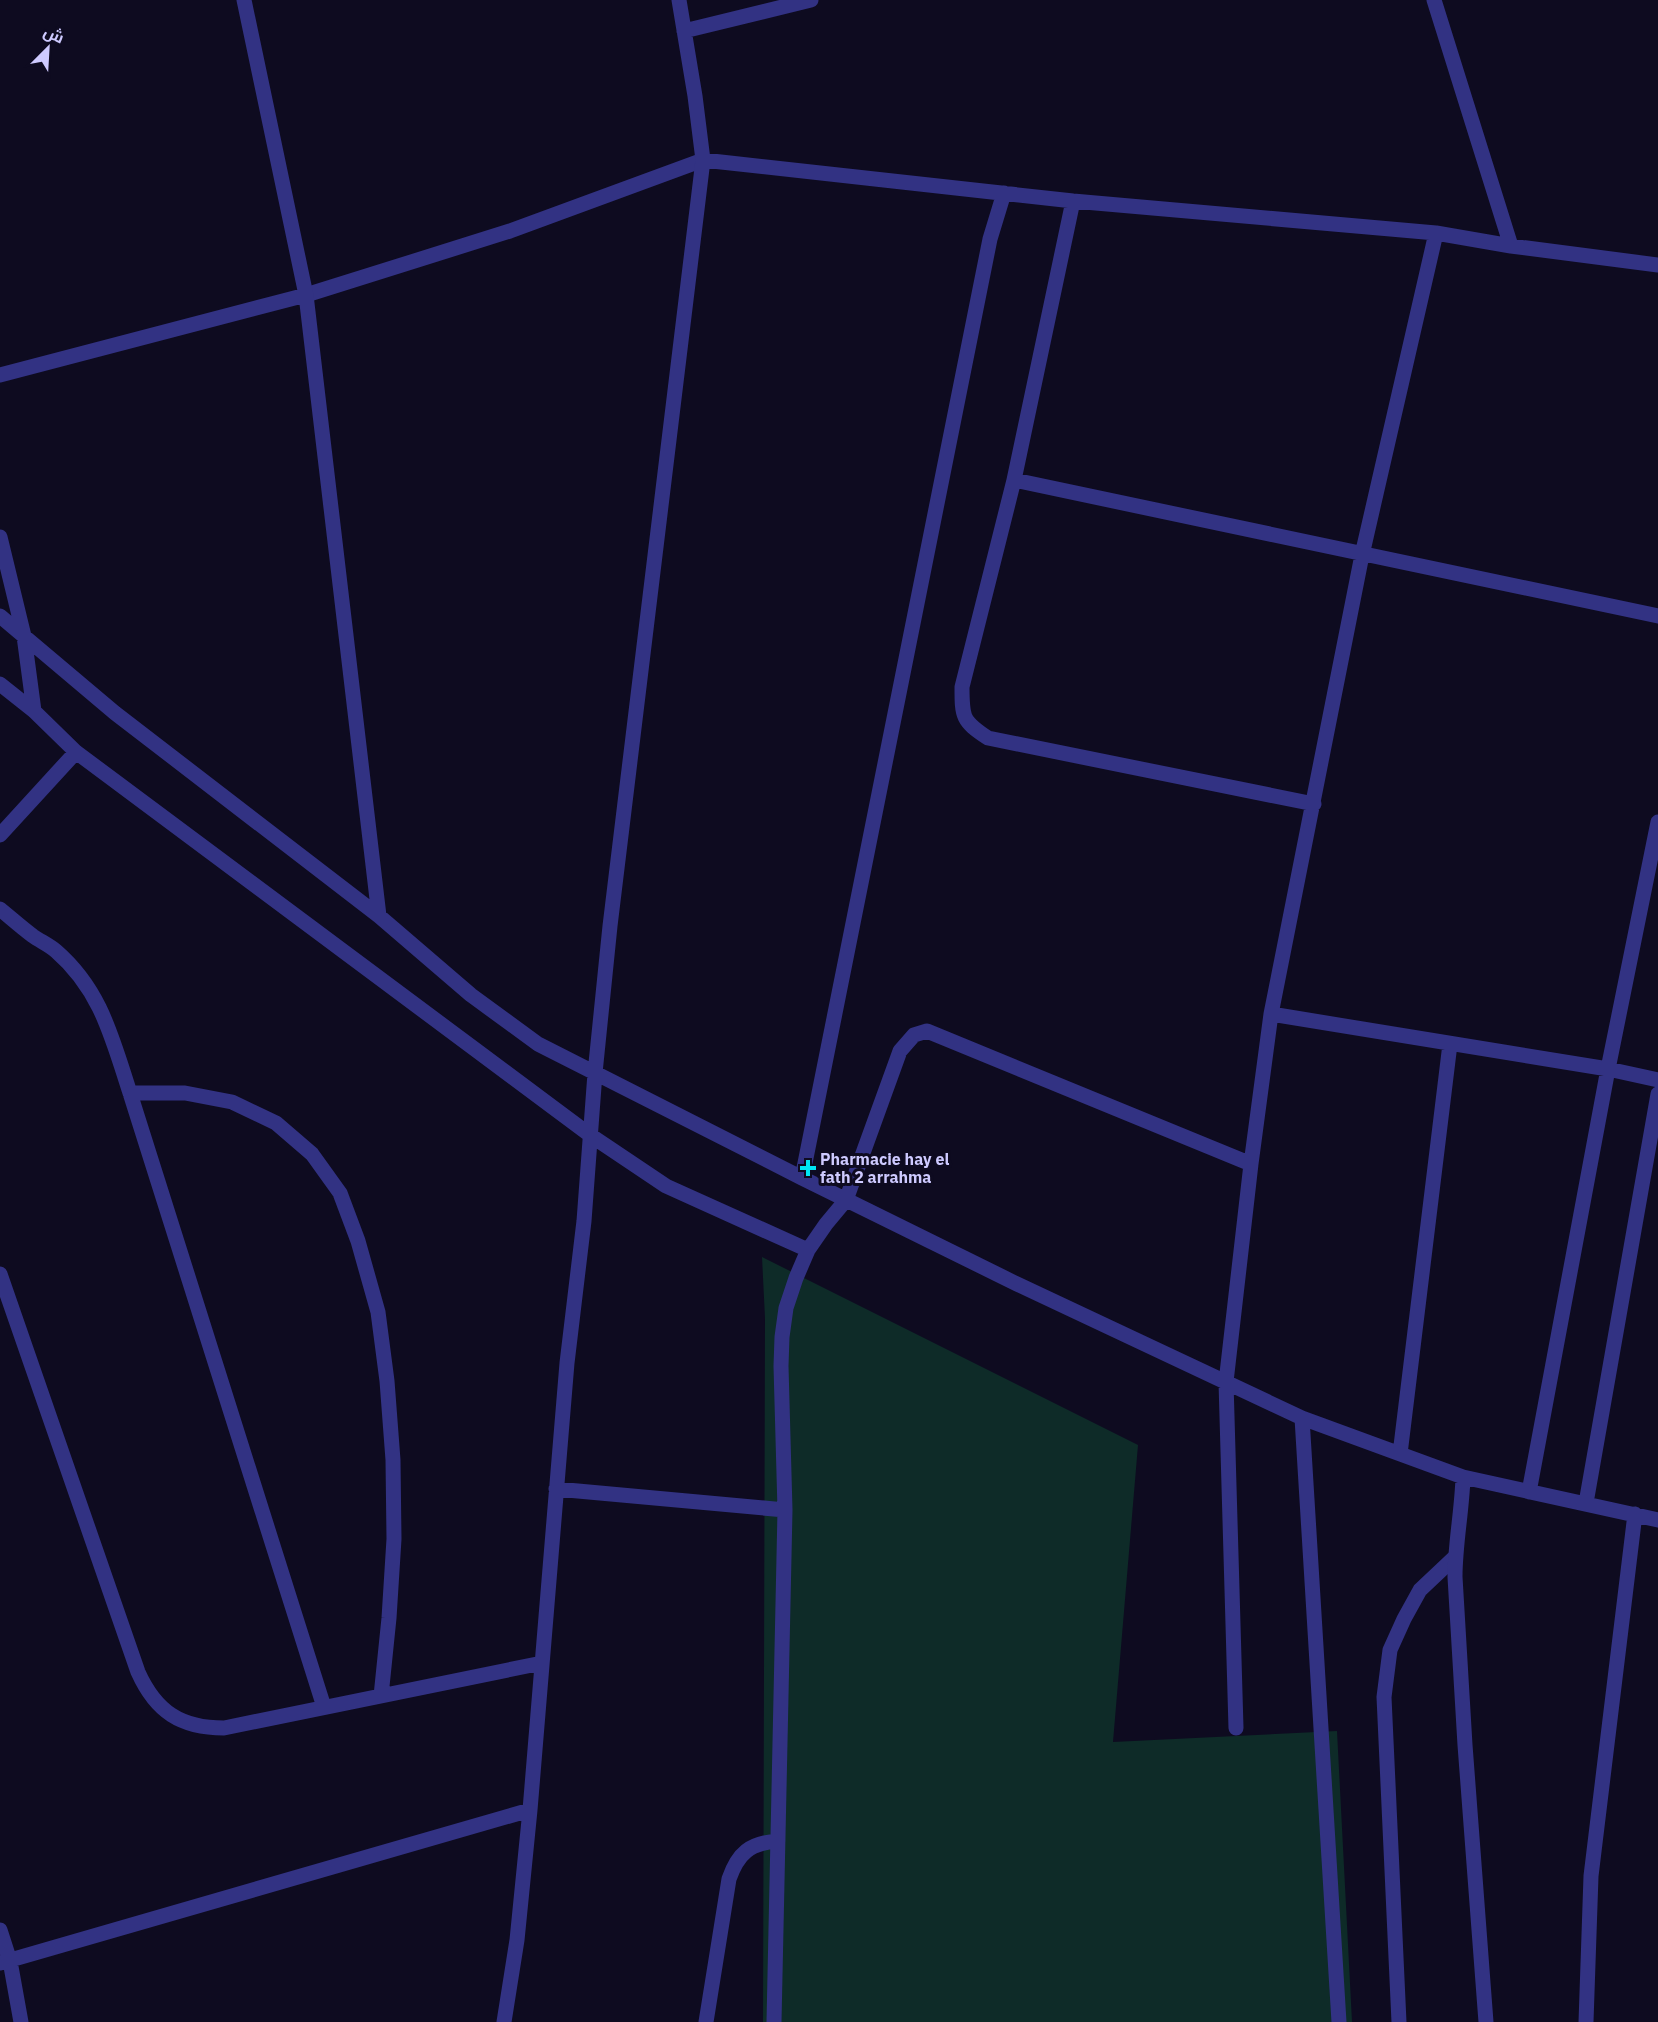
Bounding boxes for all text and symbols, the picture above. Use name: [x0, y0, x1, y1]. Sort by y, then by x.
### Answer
north arrow: [18, 18, 78, 78]
text: ش: [41, 21, 68, 48]
place label: Pharmacie hay el fath 2 arrahma: [820, 1149, 949, 1187]
marker: Pharmacie hay el fath 2 arrahma: [801, 1161, 815, 1175]

